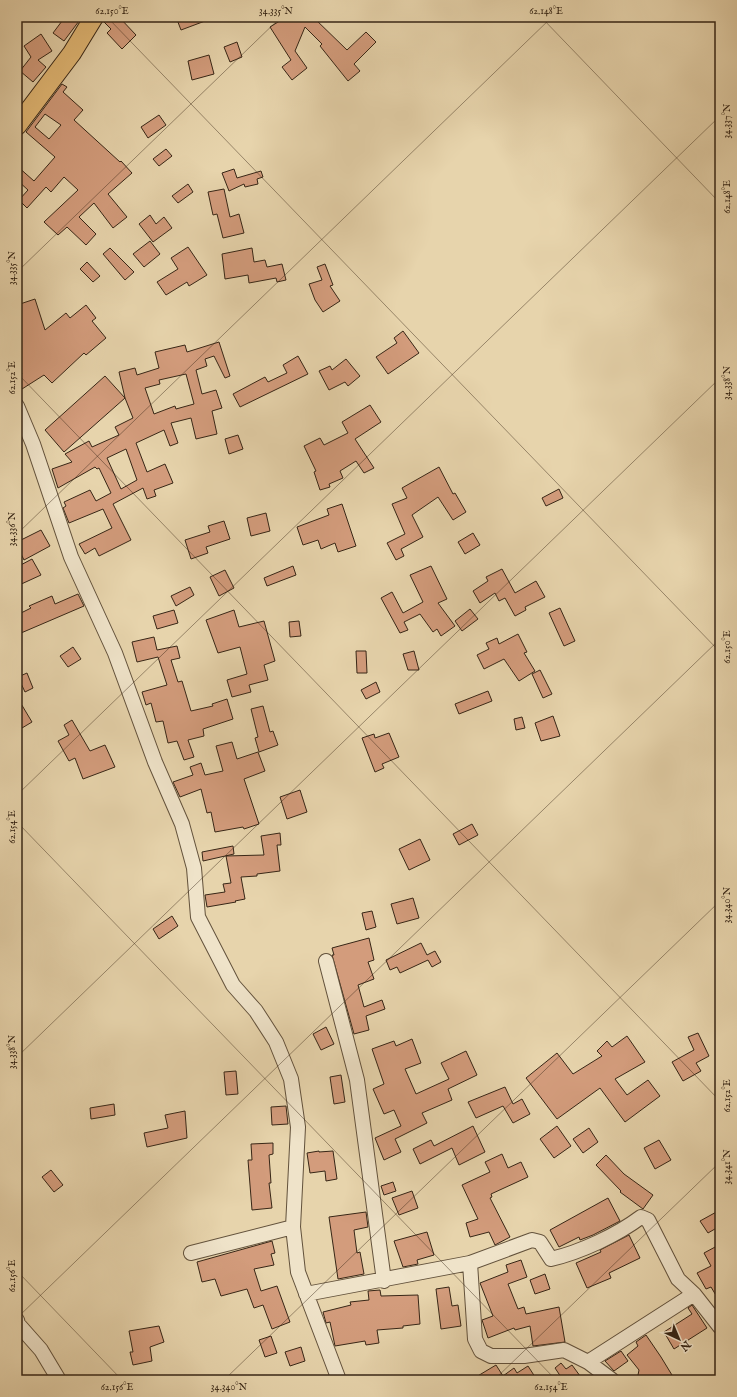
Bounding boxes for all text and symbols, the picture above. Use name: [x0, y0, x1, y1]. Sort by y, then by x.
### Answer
text: 62.150°E: [95, 5, 129, 18]
text: 34.335°N: [259, 5, 293, 18]
text: 62.148°E: [529, 5, 563, 18]
text: 34.337°N: [721, 103, 734, 138]
text: 62.148°E: [721, 180, 734, 214]
text: 34.335°N: [6, 251, 19, 285]
text: 62.152°E: [6, 361, 19, 395]
text: 34.338°N: [721, 366, 734, 400]
text: 34.336°N: [6, 511, 19, 546]
text: 62.150°E: [721, 630, 734, 664]
text: 62.154°E: [6, 810, 19, 844]
text: 34.340°N: [721, 886, 734, 923]
text: 34.338°N: [6, 1035, 19, 1069]
text: 62.152°E: [721, 1079, 734, 1113]
text: 34.341°N: [721, 1149, 734, 1185]
text: 62.156°E: [6, 1260, 19, 1292]
north arrow: [659, 1319, 699, 1359]
text: N: [677, 1336, 694, 1354]
text: 62.156°E: [101, 1381, 133, 1394]
text: 34.340°N: [211, 1381, 248, 1394]
text: 62.154°E: [534, 1381, 568, 1394]

